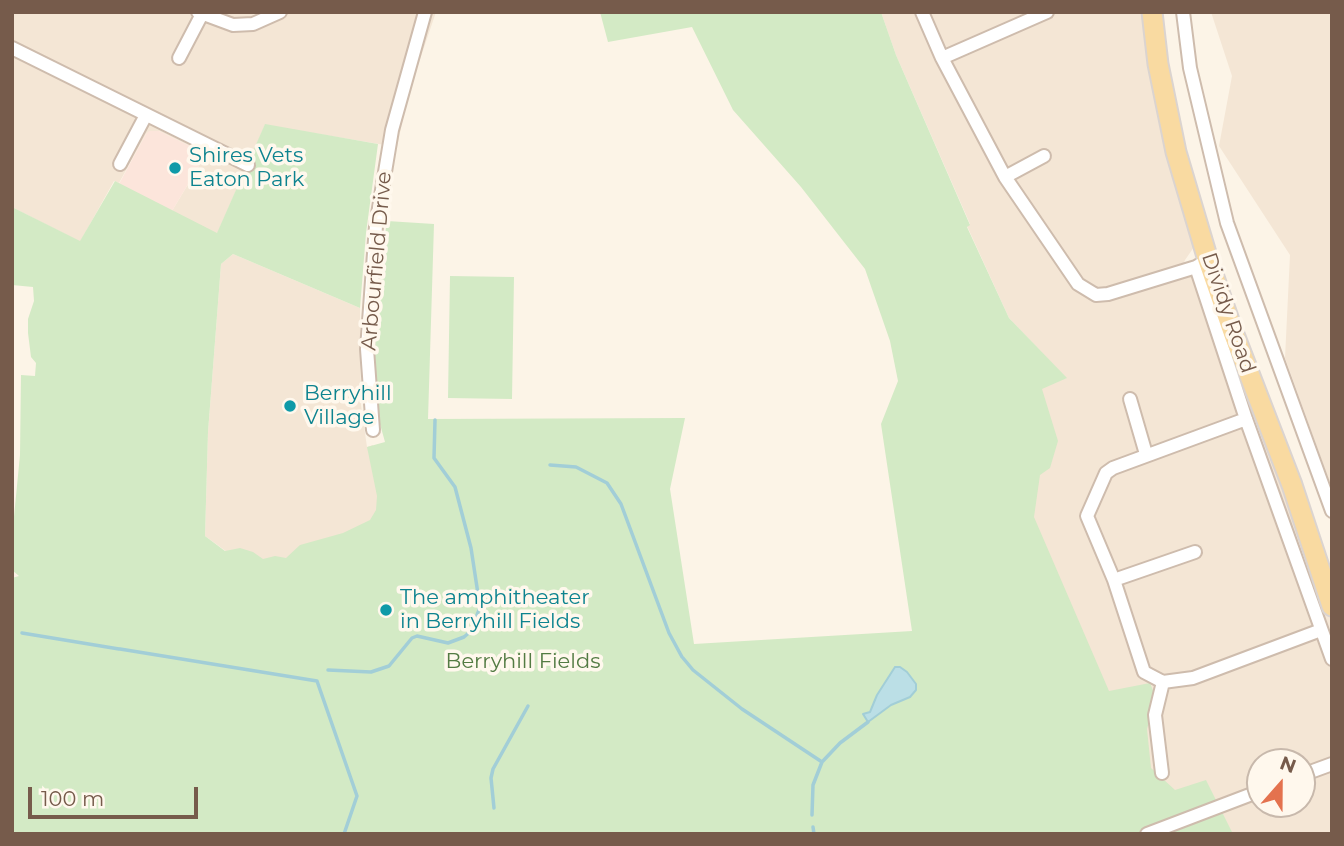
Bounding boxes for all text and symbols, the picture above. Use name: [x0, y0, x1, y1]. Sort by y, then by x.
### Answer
place label: Shires Vets Eaton Park: [189, 143, 304, 193]
marker: Shires Vets Eaton Park: [167, 160, 183, 176]
street label: Arbourfield Drive: [357, 171, 397, 351]
street label: Dividy Road: [1196, 249, 1260, 377]
place label: Berryhill Village: [304, 381, 392, 431]
marker: Berryhill Village: [282, 398, 298, 414]
place label: The amphitheater in Berryhill Fields: [400, 585, 590, 635]
marker: The amphitheater in Berryhill Fields: [378, 602, 394, 618]
park label: Berryhill Fields: [446, 649, 600, 675]
north arrow: [1246, 748, 1316, 818]
text: N: [1277, 751, 1299, 778]
scale bar: [32, 772, 201, 816]
text: 100 m: [41, 786, 104, 811]

